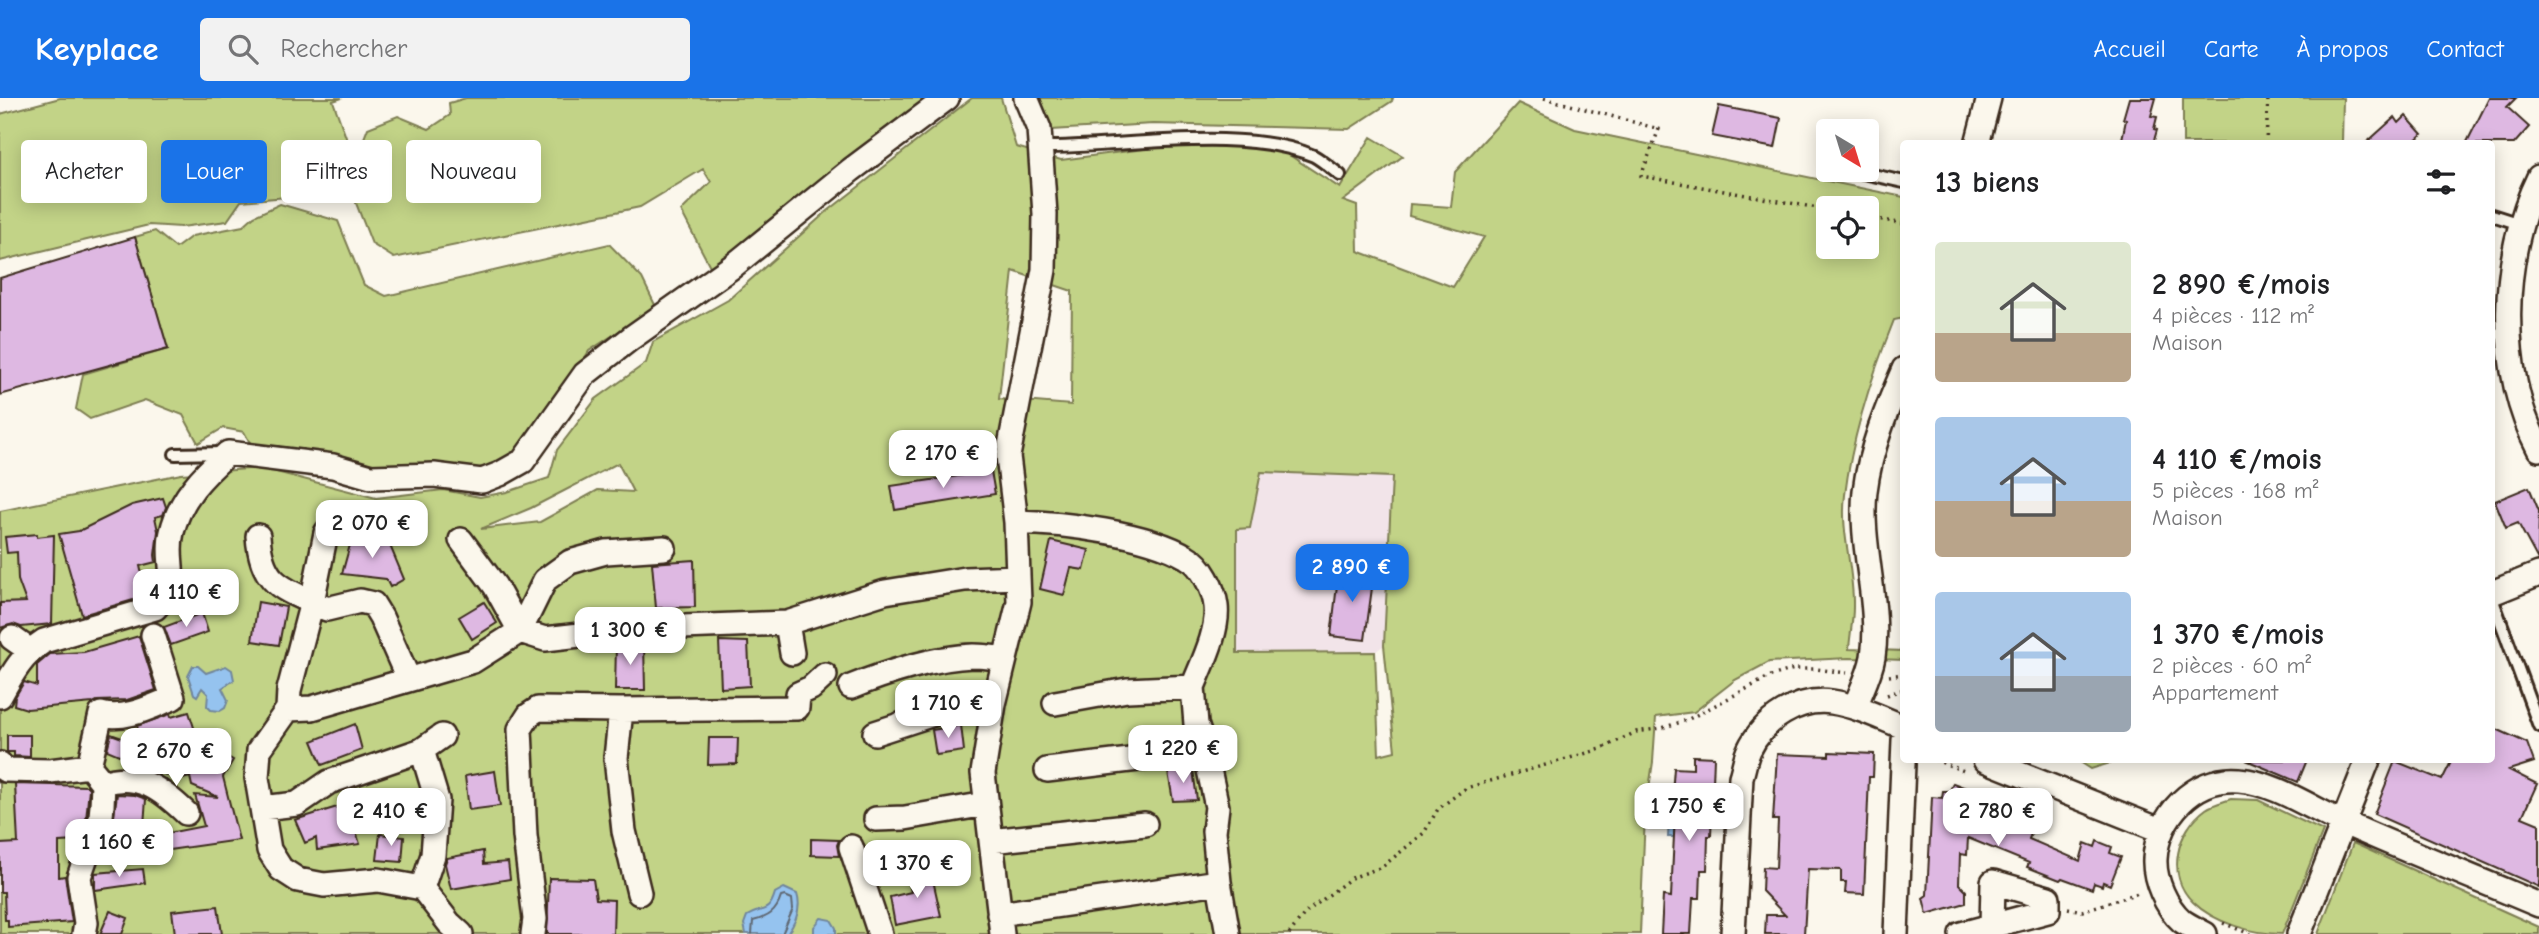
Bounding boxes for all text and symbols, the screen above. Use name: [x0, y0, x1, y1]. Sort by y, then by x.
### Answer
search box: [200, 18, 690, 81]
text: Keyplace: [35, 30, 158, 68]
icon: search: [224, 30, 262, 68]
text: Rechercher: [280, 34, 407, 64]
text: Accueil: [2094, 35, 2166, 63]
text: Carte: [2204, 35, 2259, 63]
text: À propos: [2297, 35, 2388, 63]
text: Contact: [2426, 35, 2504, 63]
north arrow: [1816, 119, 1880, 182]
map controls: [1816, 119, 1879, 259]
chip: Acheter: [21, 140, 147, 203]
chip: Louer: [161, 140, 267, 203]
chip: Filtres: [281, 140, 392, 203]
chip: Nouveau: [406, 140, 541, 203]
icon: filters: [2422, 163, 2460, 201]
text: 13 biens: [1935, 165, 2039, 200]
button: locate: [1816, 196, 1879, 259]
text: 2 890 €/mois: [2152, 267, 2330, 302]
icon: home: [1991, 270, 2075, 354]
text: 4 pièces · 112 m²: [2152, 302, 2314, 329]
text: Maison: [2152, 329, 2223, 356]
pin: 2 170 €: [878, 430, 1008, 490]
text: 2 170 €: [905, 439, 981, 466]
text: 4 110 €/mois: [2152, 442, 2321, 477]
icon: home: [1991, 445, 2075, 529]
text: 5 pièces · 168 m²: [2152, 477, 2319, 504]
pin: 2 070 €: [307, 500, 437, 560]
text: Maison: [2152, 504, 2223, 531]
text: 2 070 €: [332, 509, 412, 536]
pin: 2 890 €: [1287, 545, 1417, 604]
text: 2 890 €: [1312, 553, 1392, 580]
pin: 4 110 €: [121, 570, 251, 629]
text: 4 110 €: [149, 578, 223, 605]
pin: 1 300 €: [565, 608, 695, 667]
text: 1 300 €: [591, 616, 669, 643]
text: 1 370 €/mois: [2152, 617, 2324, 652]
icon: home: [1991, 620, 2075, 704]
text: 2 pièces · 60 m²: [2152, 652, 2311, 679]
text: Appartement: [2152, 679, 2278, 706]
pin: 1 710 €: [883, 680, 1013, 740]
text: 1 710 €: [911, 689, 985, 716]
pin: 1 220 €: [1118, 726, 1248, 785]
pin: 2 670 €: [111, 728, 241, 788]
text: 1 220 €: [1144, 734, 1222, 761]
text: 2 670 €: [136, 737, 216, 764]
pin: 1 750 €: [1624, 784, 1754, 843]
pin: 2 410 €: [326, 788, 456, 848]
pin: 2 780 €: [1933, 788, 2063, 848]
text: 1 750 €: [1651, 792, 1727, 819]
text: 2 410 €: [353, 797, 429, 824]
text: 2 780 €: [1959, 797, 2037, 824]
pin: 1 160 €: [54, 820, 184, 879]
text: 1 160 €: [81, 828, 157, 855]
pin: 1 370 €: [852, 840, 982, 900]
text: 1 370 €: [879, 849, 955, 876]

